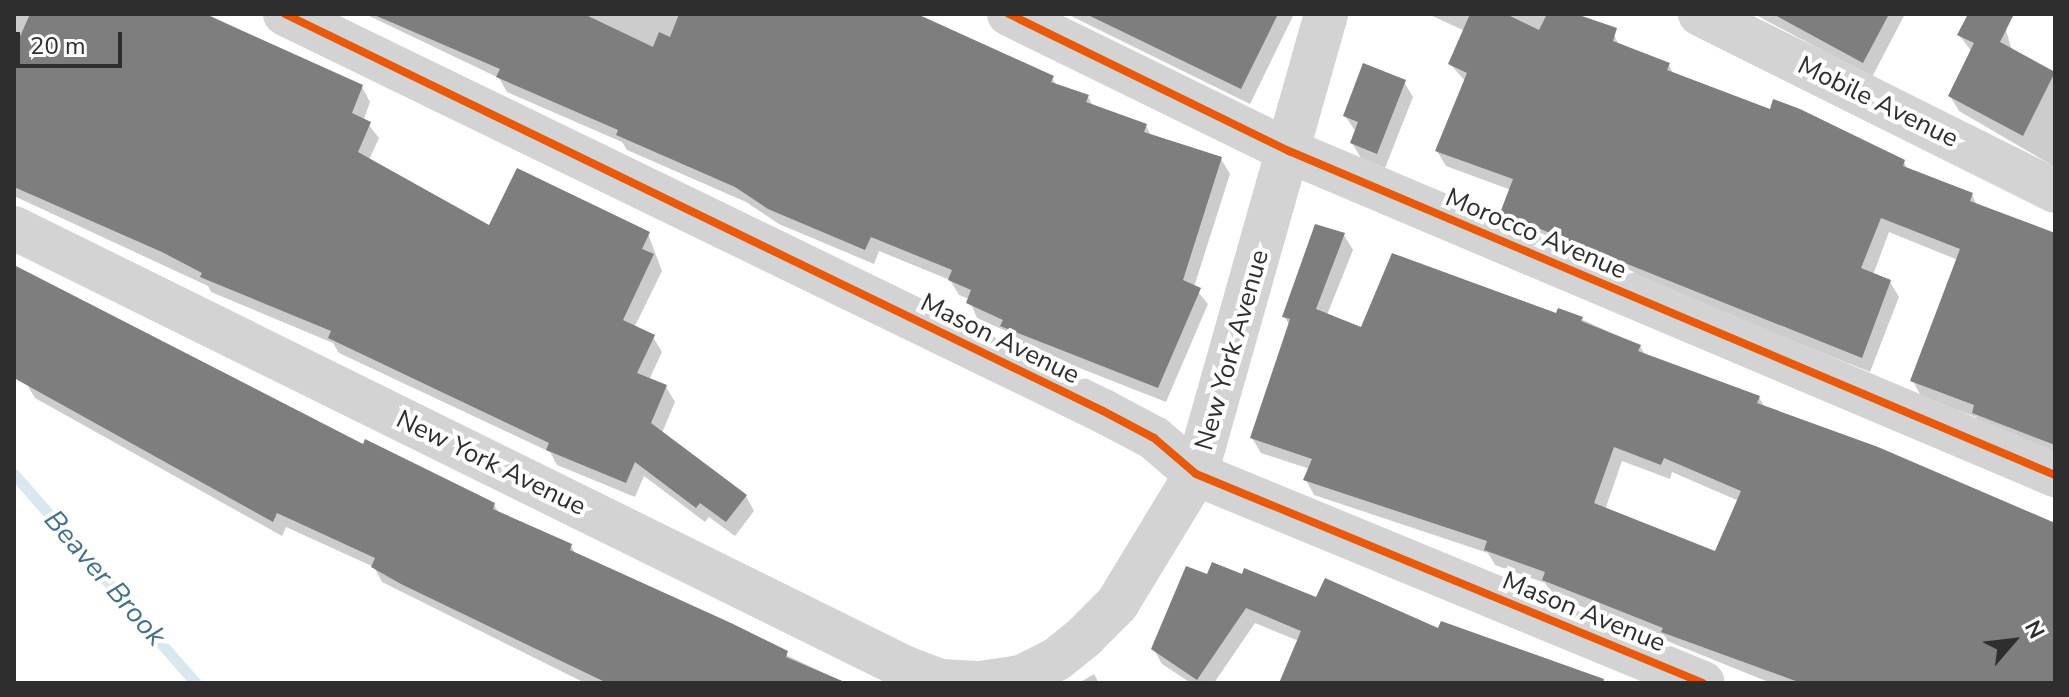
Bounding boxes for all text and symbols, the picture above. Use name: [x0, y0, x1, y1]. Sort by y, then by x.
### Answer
scale bar: [20, 16, 126, 66]
text: 20 m: [30, 30, 86, 62]
street label: Mobile Avenue: [1793, 50, 1963, 154]
street label: Morocco Avenue: [1441, 182, 1631, 286]
street label: New York Avenue: [1188, 246, 1276, 454]
street label: Mason Avenue: [915, 287, 1085, 391]
street label: New York Avenue: [391, 404, 591, 522]
water label: Beaver Brook: [37, 503, 173, 653]
street label: Mason Avenue: [1498, 565, 1670, 659]
north arrow: [1973, 601, 2053, 681]
text: N: [2017, 615, 2051, 644]

